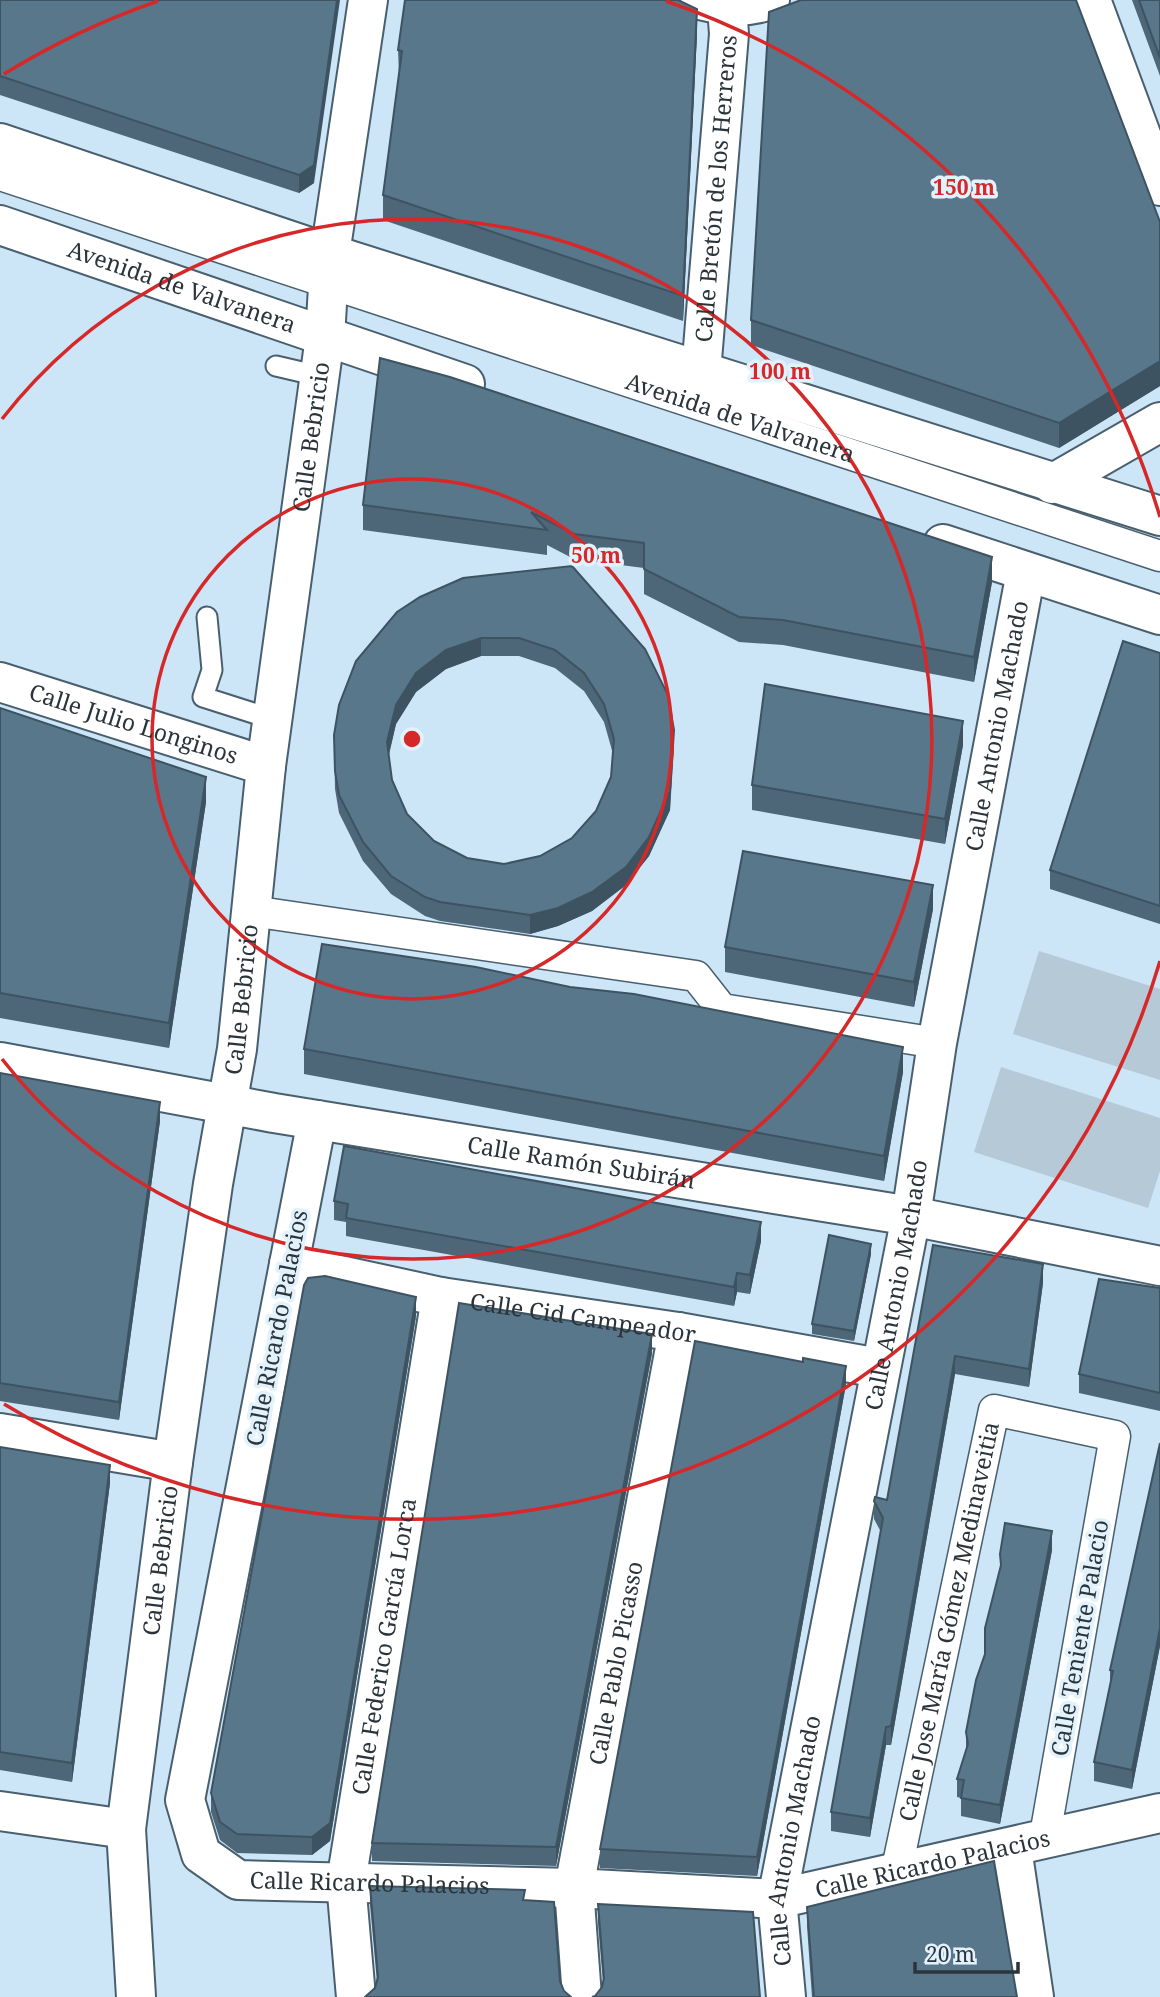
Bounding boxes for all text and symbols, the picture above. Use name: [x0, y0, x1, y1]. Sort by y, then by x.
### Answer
street label: Calle Bretón de los Herreros: [687, 34, 744, 344]
text: 150 m: [933, 173, 995, 201]
street label: Avenida de Valvanera: [64, 232, 300, 340]
text: 100 m: [749, 357, 811, 385]
street label: Calle Bebricio: [284, 360, 336, 514]
street label: Avenida de Valvanera: [622, 365, 859, 470]
text: 50 m: [571, 541, 621, 569]
street label: Calle Antonio Machado: [957, 598, 1035, 854]
street label: Calle Julio Longinos: [26, 675, 242, 771]
centre of rings: [400, 727, 424, 751]
street label: Calle Bebricio: [216, 923, 265, 1077]
street label: Calle Ramón Subirán: [465, 1128, 698, 1196]
street label: Calle Antonio Machado: [856, 1157, 934, 1413]
street label: Calle Ricardo Palacios: [237, 1207, 315, 1449]
street label: Calle Cid Campeador: [468, 1285, 699, 1350]
street label: Calle Jose María Gómez Medinaveitia: [890, 1419, 1006, 1824]
street label: Calle Bebricio: [134, 1483, 185, 1637]
street label: Calle Federico García Lorca: [343, 1495, 423, 1797]
street label: Calle Teniente Palacio: [1042, 1517, 1116, 1759]
street label: Calle Pablo Picasso: [580, 1559, 650, 1768]
street label: Calle Antonio Machado: [759, 1712, 828, 1968]
street label: Calle Ricardo Palacios: [812, 1821, 1053, 1905]
street label: Calle Ricardo Palacios: [249, 1863, 490, 1901]
scale bar: [915, 1930, 1018, 1974]
text: 20 m: [926, 1940, 975, 1968]

